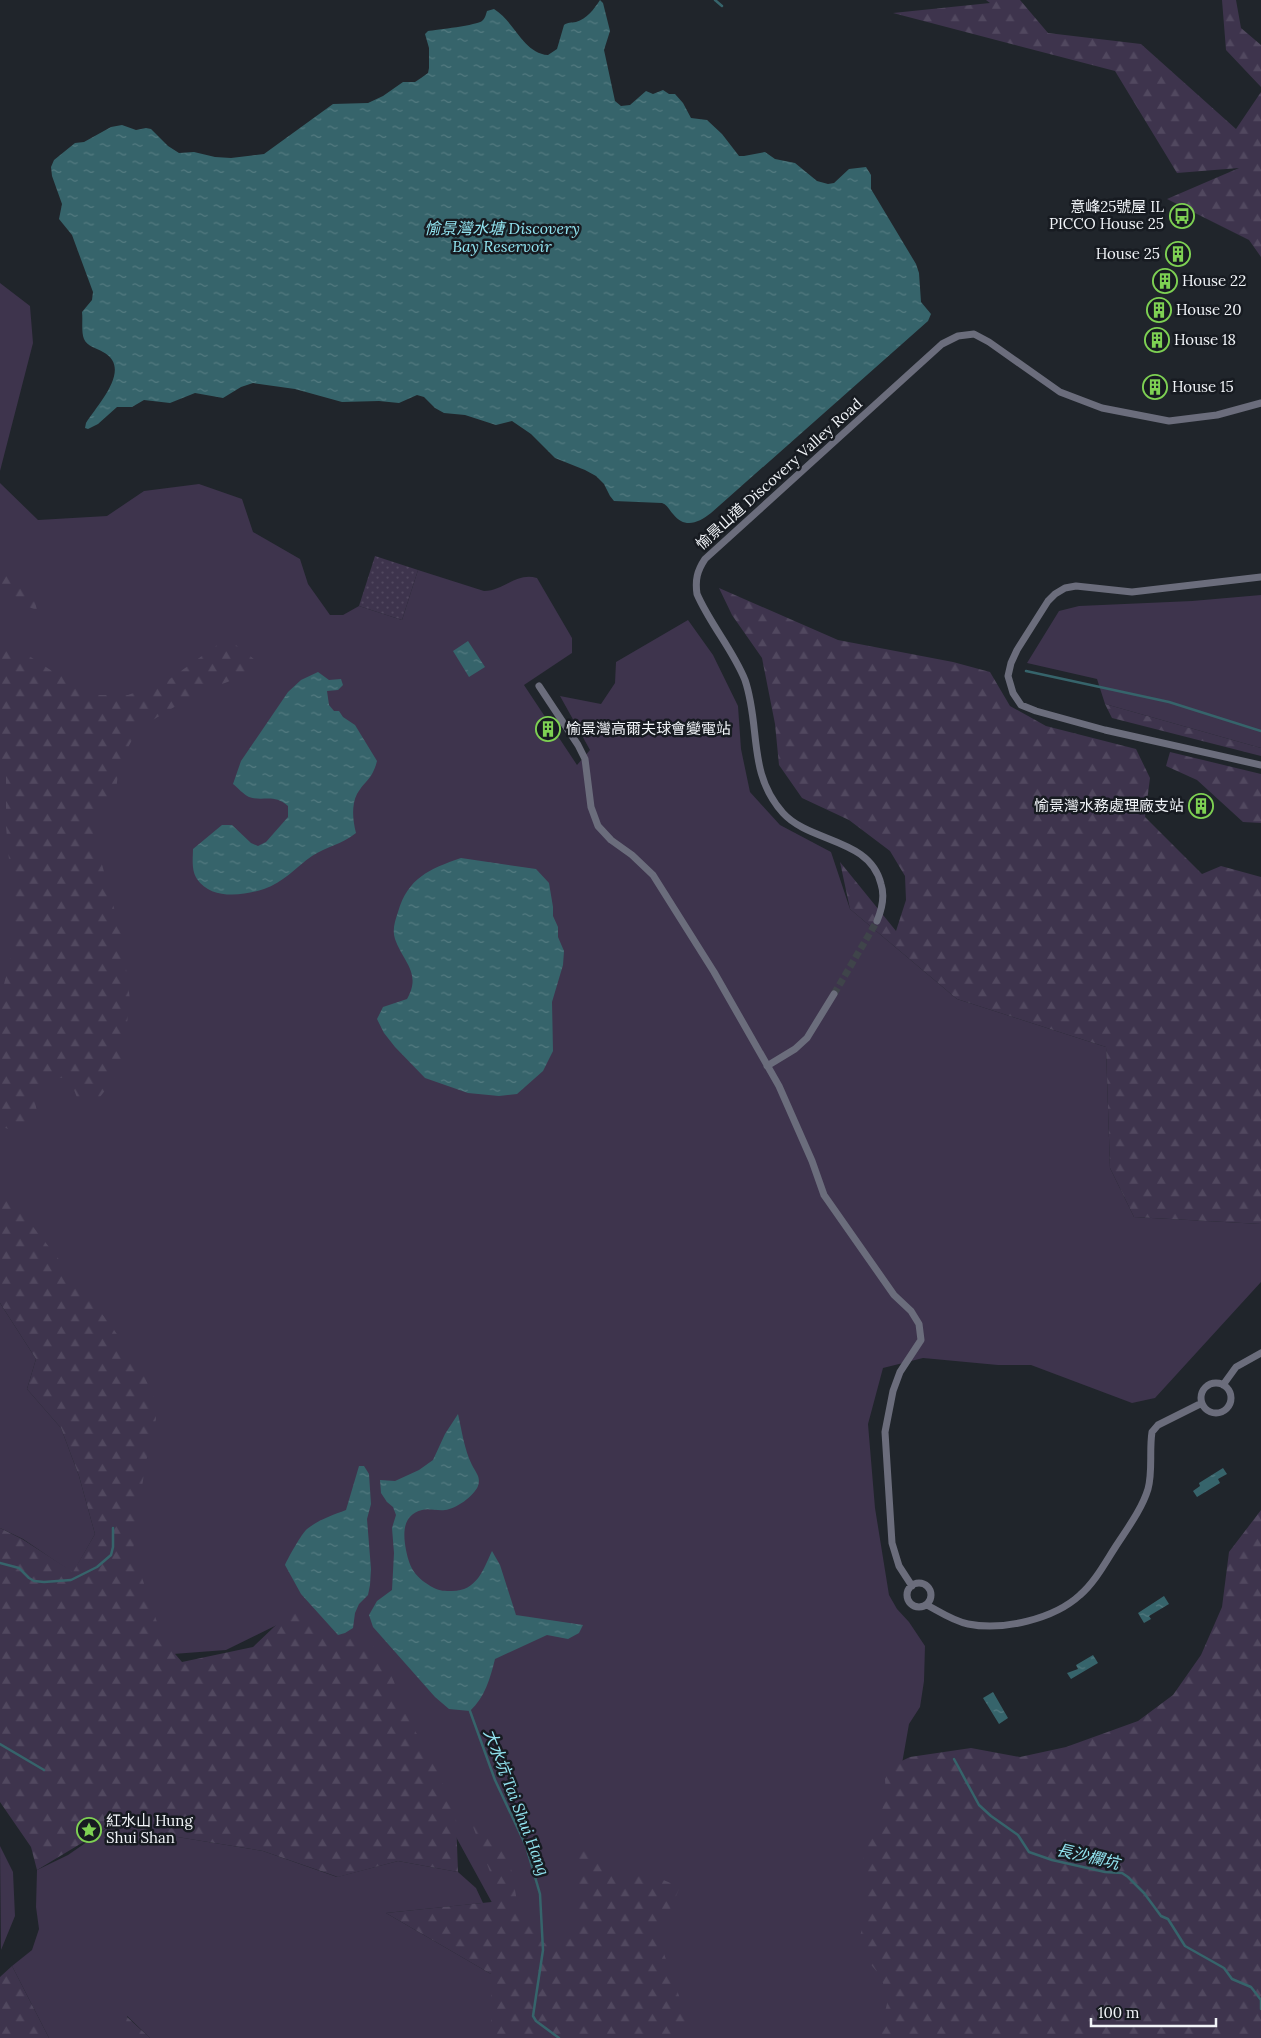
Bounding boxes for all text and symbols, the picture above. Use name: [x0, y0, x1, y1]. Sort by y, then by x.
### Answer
place label: 意峰25號屋 IL PICCO House 25: [1049, 197, 1164, 233]
bus stop icon: 意峰25號屋 IL PICCO House 25: [1169, 203, 1195, 229]
water label: 愉景灣水塘 Discovery Bay Reservoir: [424, 218, 580, 256]
building icon: House 25: [1165, 241, 1191, 267]
place label: House 25: [1096, 244, 1160, 263]
building icon: House 22: [1152, 268, 1178, 294]
place label: House 22: [1182, 271, 1246, 290]
building icon: House 20: [1146, 297, 1172, 323]
place label: House 20: [1176, 300, 1242, 319]
building icon: House 18: [1144, 327, 1170, 353]
place label: House 18: [1174, 330, 1236, 349]
building icon: House 15: [1142, 374, 1168, 400]
place label: House 15: [1172, 377, 1234, 396]
street label: 愉景山道 Discovery Valley Road: [692, 394, 866, 553]
building icon: 愉景灣高爾夫球會變電站: [535, 716, 561, 742]
place label: 愉景灣高爾夫球會變電站: [566, 719, 731, 738]
building icon: 愉景灣水務處理廠支站: [1188, 793, 1214, 819]
place label: 愉景灣水務處理廠支站: [1034, 796, 1184, 815]
water label: 大水坑 Tai Shui Hang: [480, 1726, 554, 1878]
place label: 紅水山 Hung Shui Shan: [106, 1811, 193, 1847]
place icon: 紅水山 Hung Shui Shan: [76, 1817, 102, 1843]
water label: 長沙欄坑: [1055, 1839, 1123, 1873]
scale bar: [1091, 1996, 1216, 2028]
text: 100 m: [1098, 2003, 1139, 2022]

